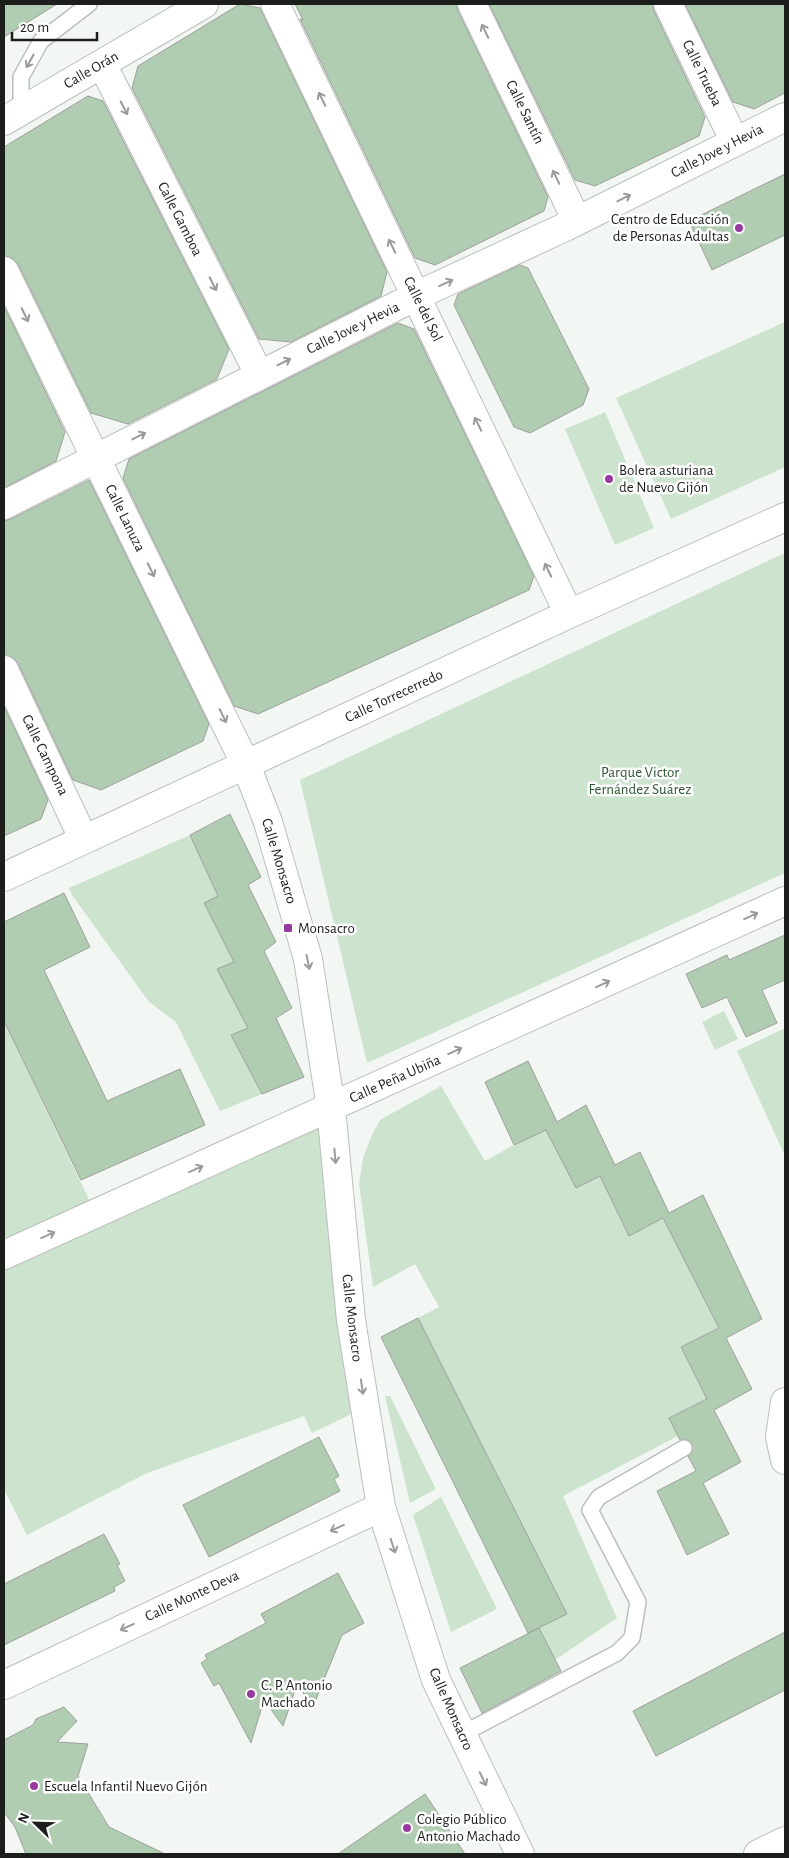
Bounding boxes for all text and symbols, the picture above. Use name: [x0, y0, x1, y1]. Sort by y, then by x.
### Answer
scale bar: [12, 10, 98, 42]
text: 20 m: [20, 20, 49, 35]
one-way arrow: [480, 24, 490, 39]
street label: Calle Trueba: [679, 37, 725, 109]
street label: Calle Orán: [61, 48, 121, 92]
one-way arrow: [25, 54, 35, 69]
street label: Calle Santín: [503, 78, 547, 146]
one-way arrow: [316, 92, 326, 107]
one-way arrow: [120, 100, 129, 115]
street label: Calle Jove y Hevia: [668, 121, 766, 181]
one-way arrow: [551, 170, 560, 185]
street label: Calle Gamboa: [155, 179, 205, 259]
one-way arrow: [616, 193, 631, 202]
place label: Centro de Educación de Personas Adultas: [611, 212, 729, 244]
marker: Centro de Educación de Personas Adultas: [733, 222, 745, 234]
one-way arrow: [387, 239, 397, 254]
street label: Calle del Sol: [401, 274, 445, 344]
one-way arrow: [209, 276, 218, 291]
one-way arrow: [438, 277, 453, 287]
street label: Calle Jove y Hevia: [304, 299, 402, 357]
one-way arrow: [21, 307, 30, 322]
one-way arrow: [276, 357, 291, 366]
one-way arrow: [473, 417, 482, 432]
one-way arrow: [131, 431, 146, 440]
place label: Bolera asturiana de Nuevo Gijón: [619, 463, 714, 495]
marker: Bolera asturiana de Nuevo Gijón: [603, 473, 615, 485]
street label: Calle Lanuza: [102, 482, 148, 554]
one-way arrow: [146, 563, 156, 578]
one-way arrow: [543, 563, 552, 578]
street label: Calle Torrecerredo: [343, 667, 445, 725]
one-way arrow: [218, 708, 228, 723]
street label: Calle Campona: [19, 712, 71, 798]
park label: Parque Victor Fernández Suárez: [589, 765, 691, 797]
street label: Calle Monsacro: [259, 817, 299, 905]
one-way arrow: [743, 911, 758, 921]
place label: Monsacro: [298, 921, 355, 936]
marker: Monsacro: [282, 922, 294, 934]
one-way arrow: [304, 954, 314, 970]
one-way arrow: [595, 978, 610, 988]
one-way arrow: [447, 1046, 462, 1056]
street label: Calle Peña Ubiña: [347, 1052, 443, 1106]
one-way arrow: [331, 1148, 340, 1164]
one-way arrow: [188, 1163, 203, 1173]
one-way arrow: [40, 1230, 55, 1240]
street label: Calle Monsacro: [339, 1273, 365, 1363]
one-way arrow: [357, 1379, 367, 1395]
one-way arrow: [330, 1523, 345, 1533]
one-way arrow: [389, 1538, 398, 1553]
street label: Calle Monte Deva: [143, 1568, 241, 1624]
one-way arrow: [119, 1623, 134, 1633]
street label: Calle Monsacro: [426, 1666, 476, 1752]
place label: C. P. Antonio Machado: [261, 1678, 332, 1710]
marker: C. P. Antonio Machado: [245, 1688, 257, 1700]
one-way arrow: [479, 1771, 488, 1786]
place label: Escuela Infantil Nuevo Gijón: [44, 1779, 207, 1794]
marker: Escuela Infantil Nuevo Gijón: [28, 1780, 40, 1792]
north arrow: [10, 1798, 60, 1848]
text: N: [16, 1811, 32, 1826]
place label: Colegio Público Antonio Machado: [417, 1812, 521, 1844]
marker: Colegio Público Antonio Machado: [401, 1822, 413, 1834]

